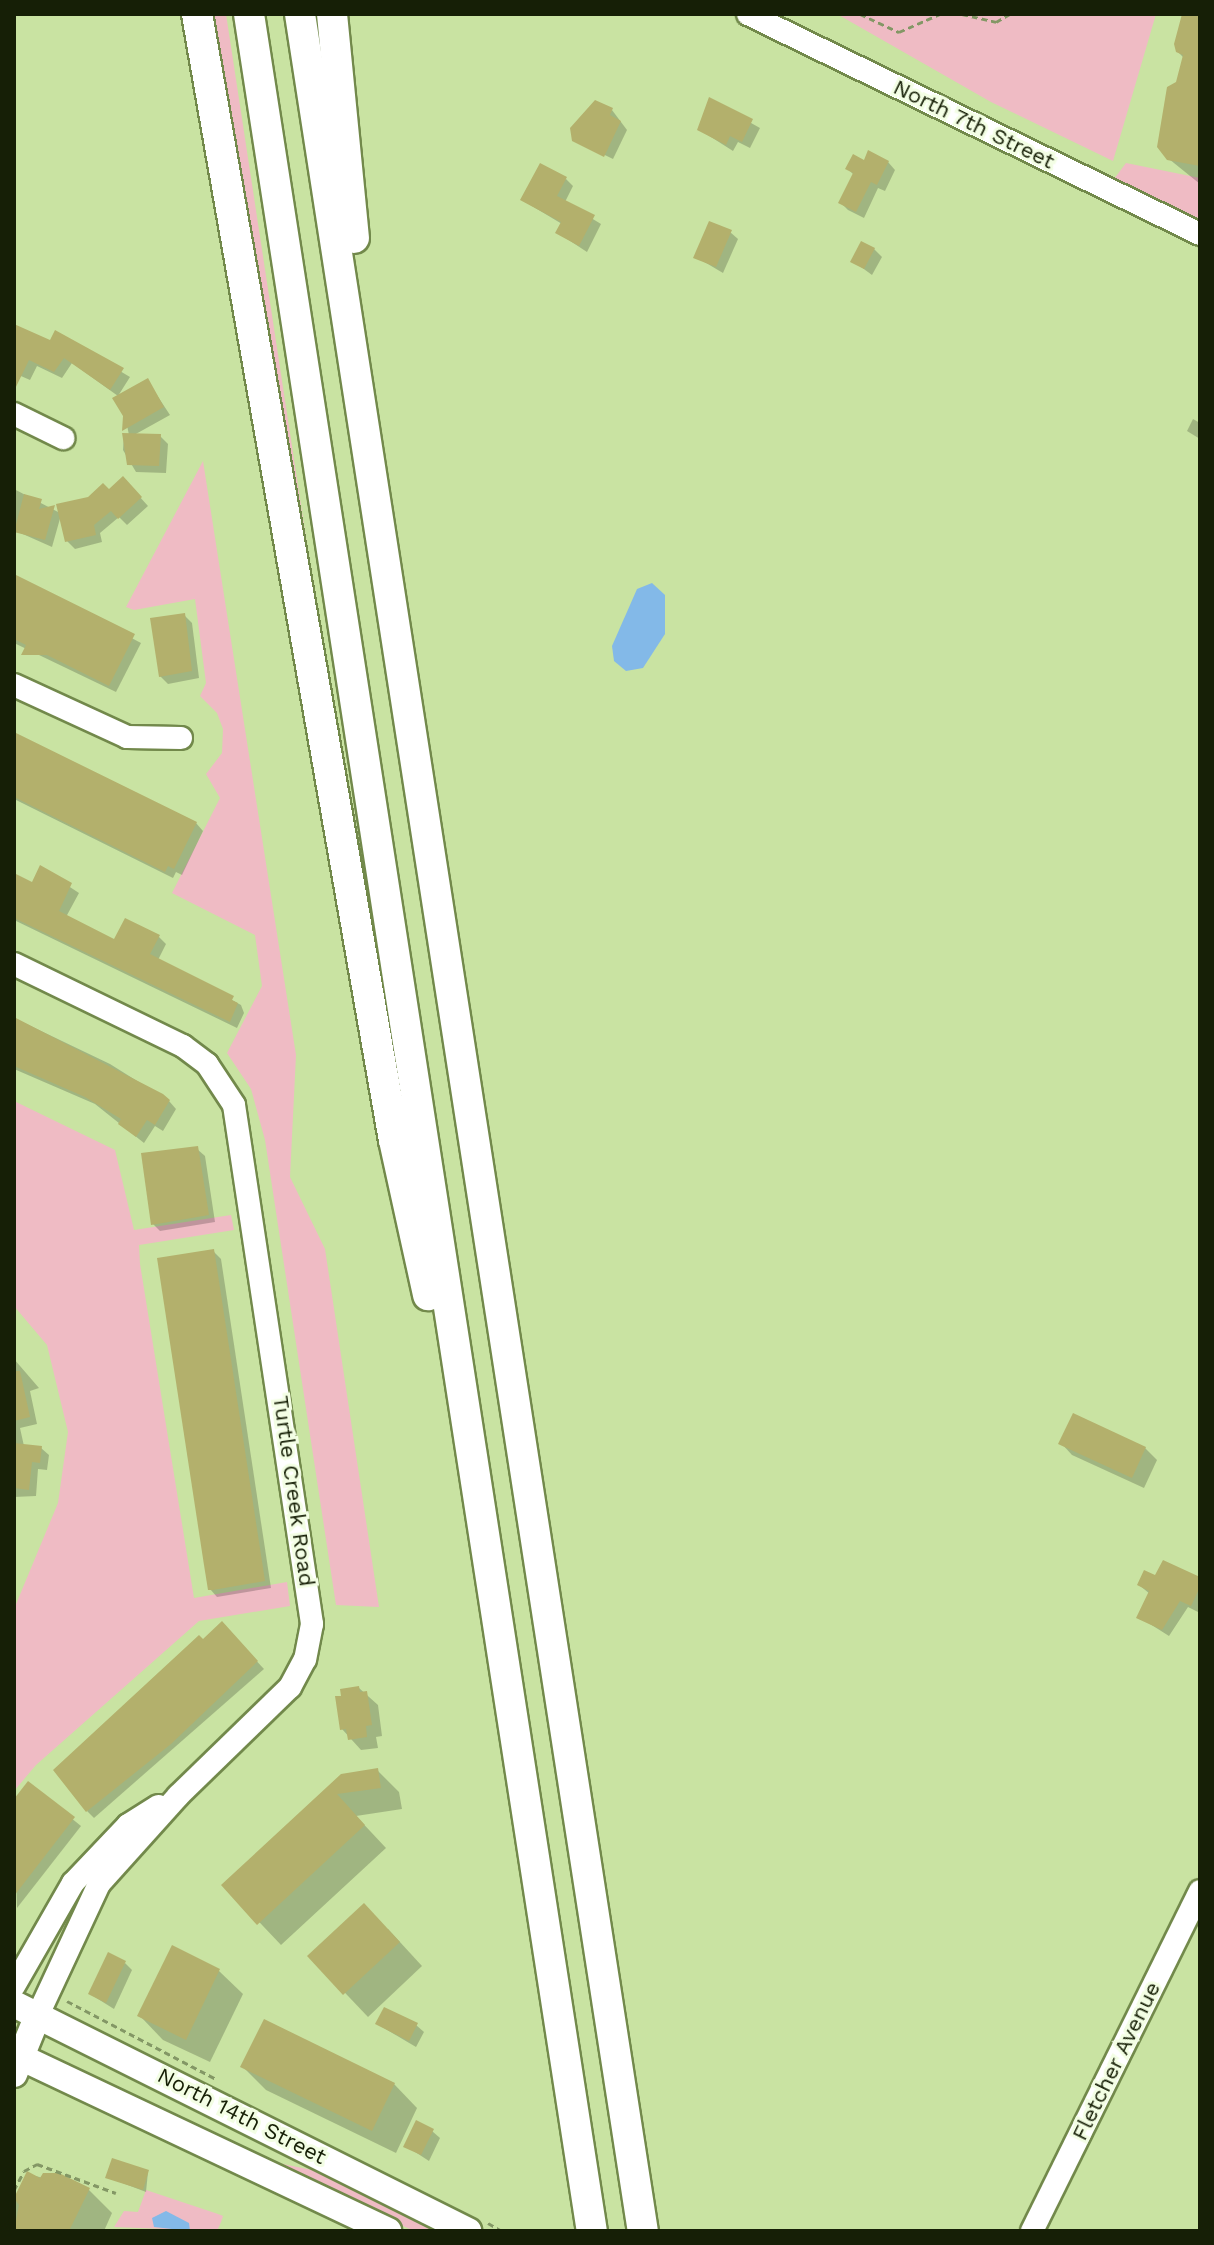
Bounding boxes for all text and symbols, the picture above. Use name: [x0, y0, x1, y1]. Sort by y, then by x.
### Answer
street label: North 7th Street: [889, 73, 1059, 175]
street label: Turtle Creek Road: [268, 1394, 320, 1588]
street label: Fletcher Avenue: [1066, 1977, 1166, 2145]
street label: North 14th Street: [153, 2062, 331, 2170]

